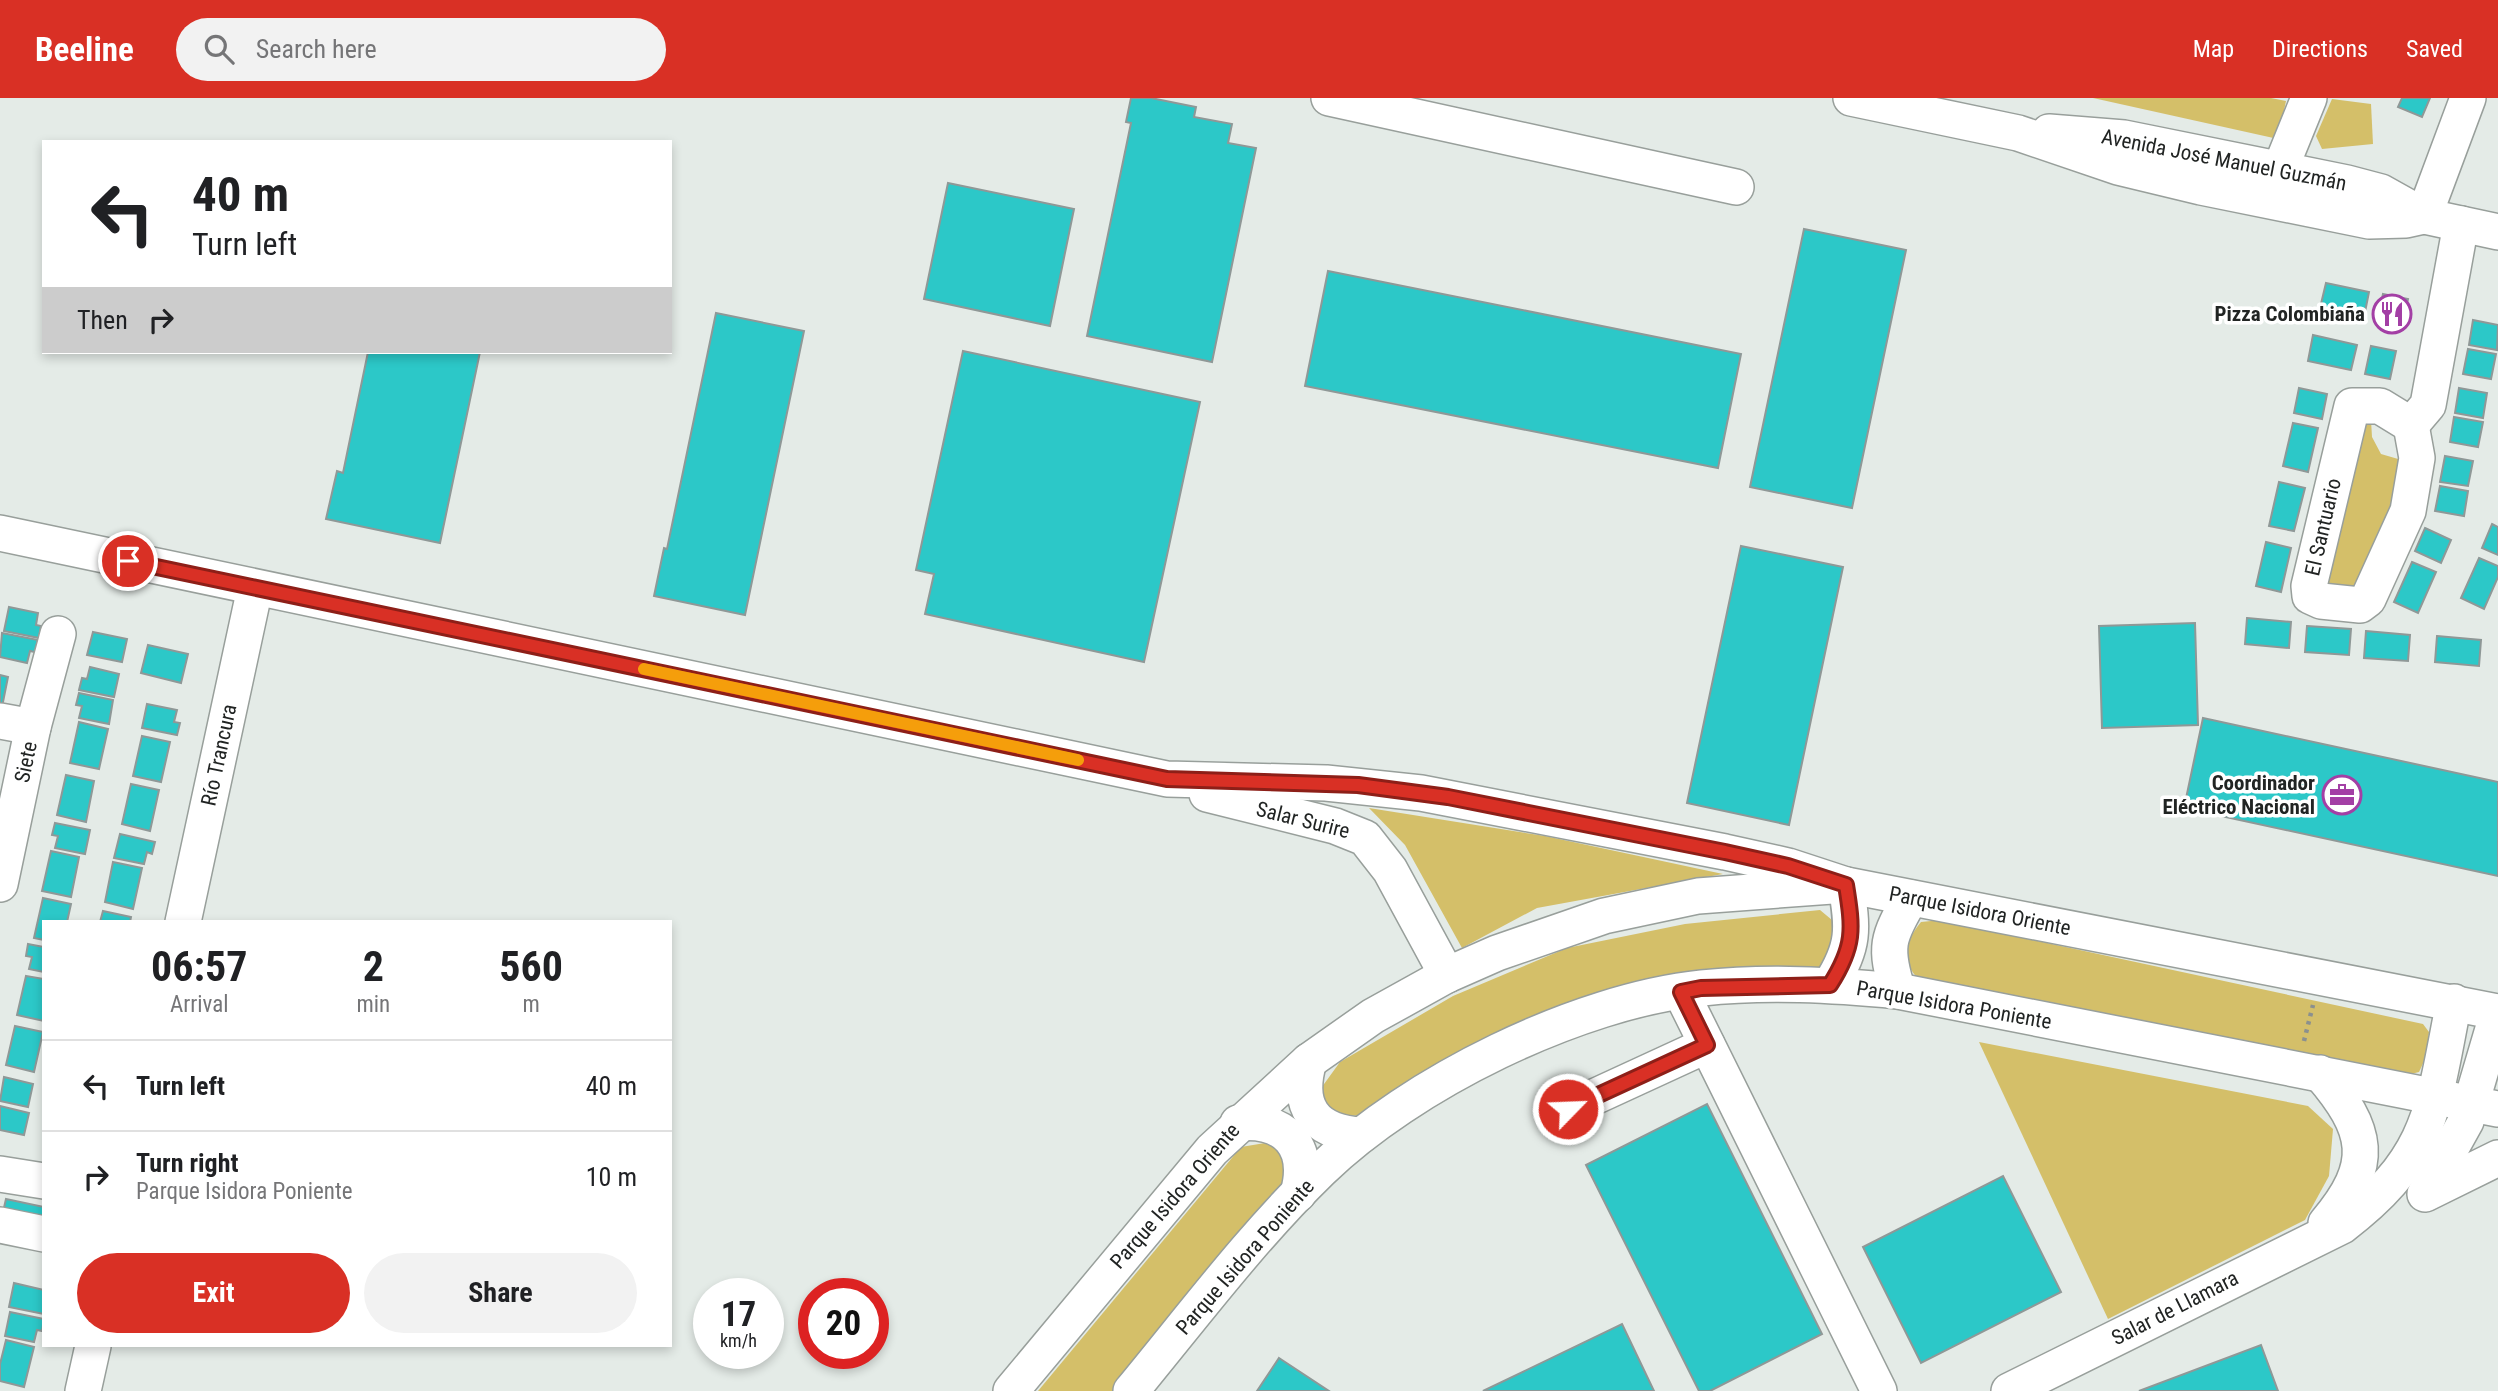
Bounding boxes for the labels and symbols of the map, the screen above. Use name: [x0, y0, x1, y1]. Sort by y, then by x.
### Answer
street label: Avenida José Manuel Guzmán: [2099, 124, 2349, 196]
restaurant icon: Pizza Colombiaña: [2371, 293, 2413, 335]
place label: Pizza Colombiaña: [2215, 302, 2365, 326]
street label: El Santuario: [2300, 476, 2346, 578]
pin: [98, 531, 158, 591]
street label: Río Trancura: [197, 702, 241, 808]
street label: Siete: [10, 739, 42, 785]
place label: Coordinador Eléctrico Nacional: [2162, 771, 2315, 819]
office icon: Coordinador Eléctrico Nacional: [2321, 774, 2363, 816]
street label: Salar Surire: [1254, 797, 1352, 843]
street label: Parque Isidora Oriente: [1887, 882, 2073, 940]
street label: Parque Isidora Poniente: [1855, 976, 2054, 1034]
position arrow: [1531, 1072, 1605, 1146]
street label: Parque Isidora Oriente: [1105, 1118, 1245, 1273]
street label: Parque Isidora Poniente: [1171, 1174, 1319, 1339]
street label: Salar de Llamara: [2108, 1266, 2242, 1350]
speed limit sign: 20: [798, 1278, 889, 1369]

